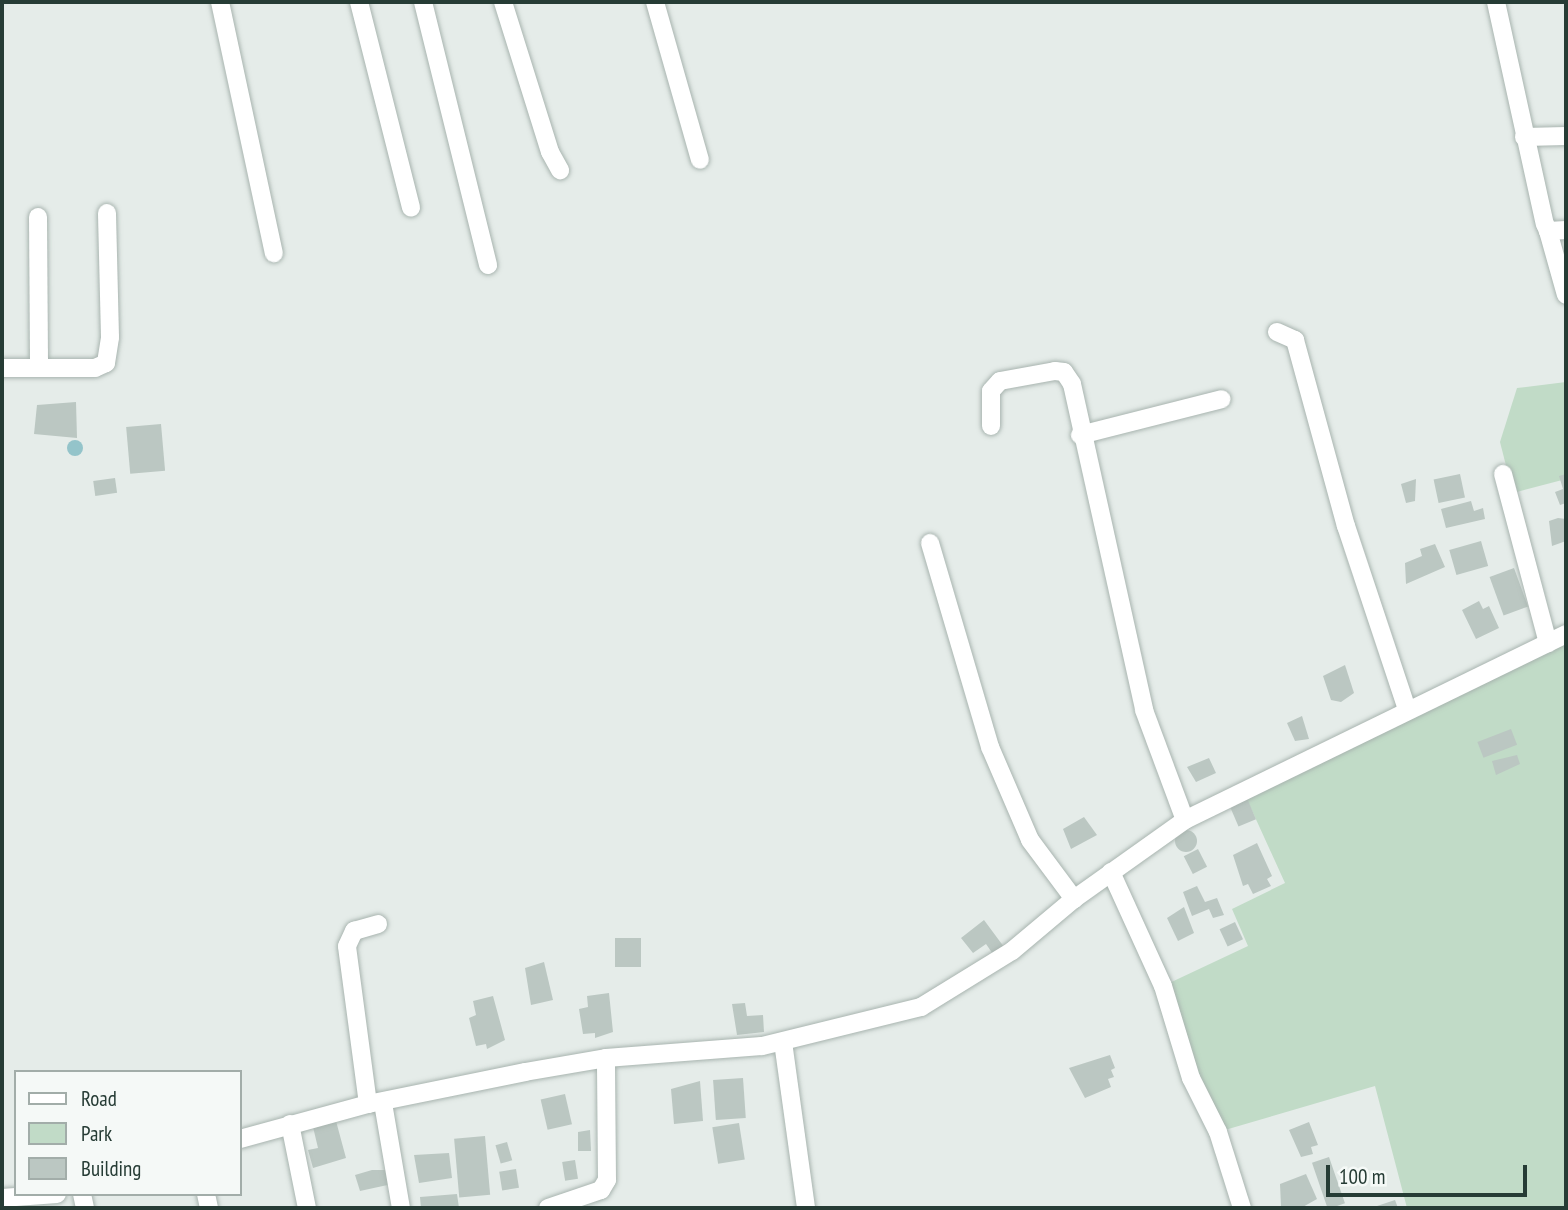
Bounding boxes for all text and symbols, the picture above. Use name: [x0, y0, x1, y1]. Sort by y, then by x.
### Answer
legend: [14, 1070, 242, 1196]
text: Road: [81, 1085, 117, 1112]
text: Park: [81, 1120, 112, 1147]
scale bar: [1330, 1150, 1531, 1194]
text: Building: [81, 1155, 141, 1182]
text: 100 m: [1339, 1163, 1385, 1190]

